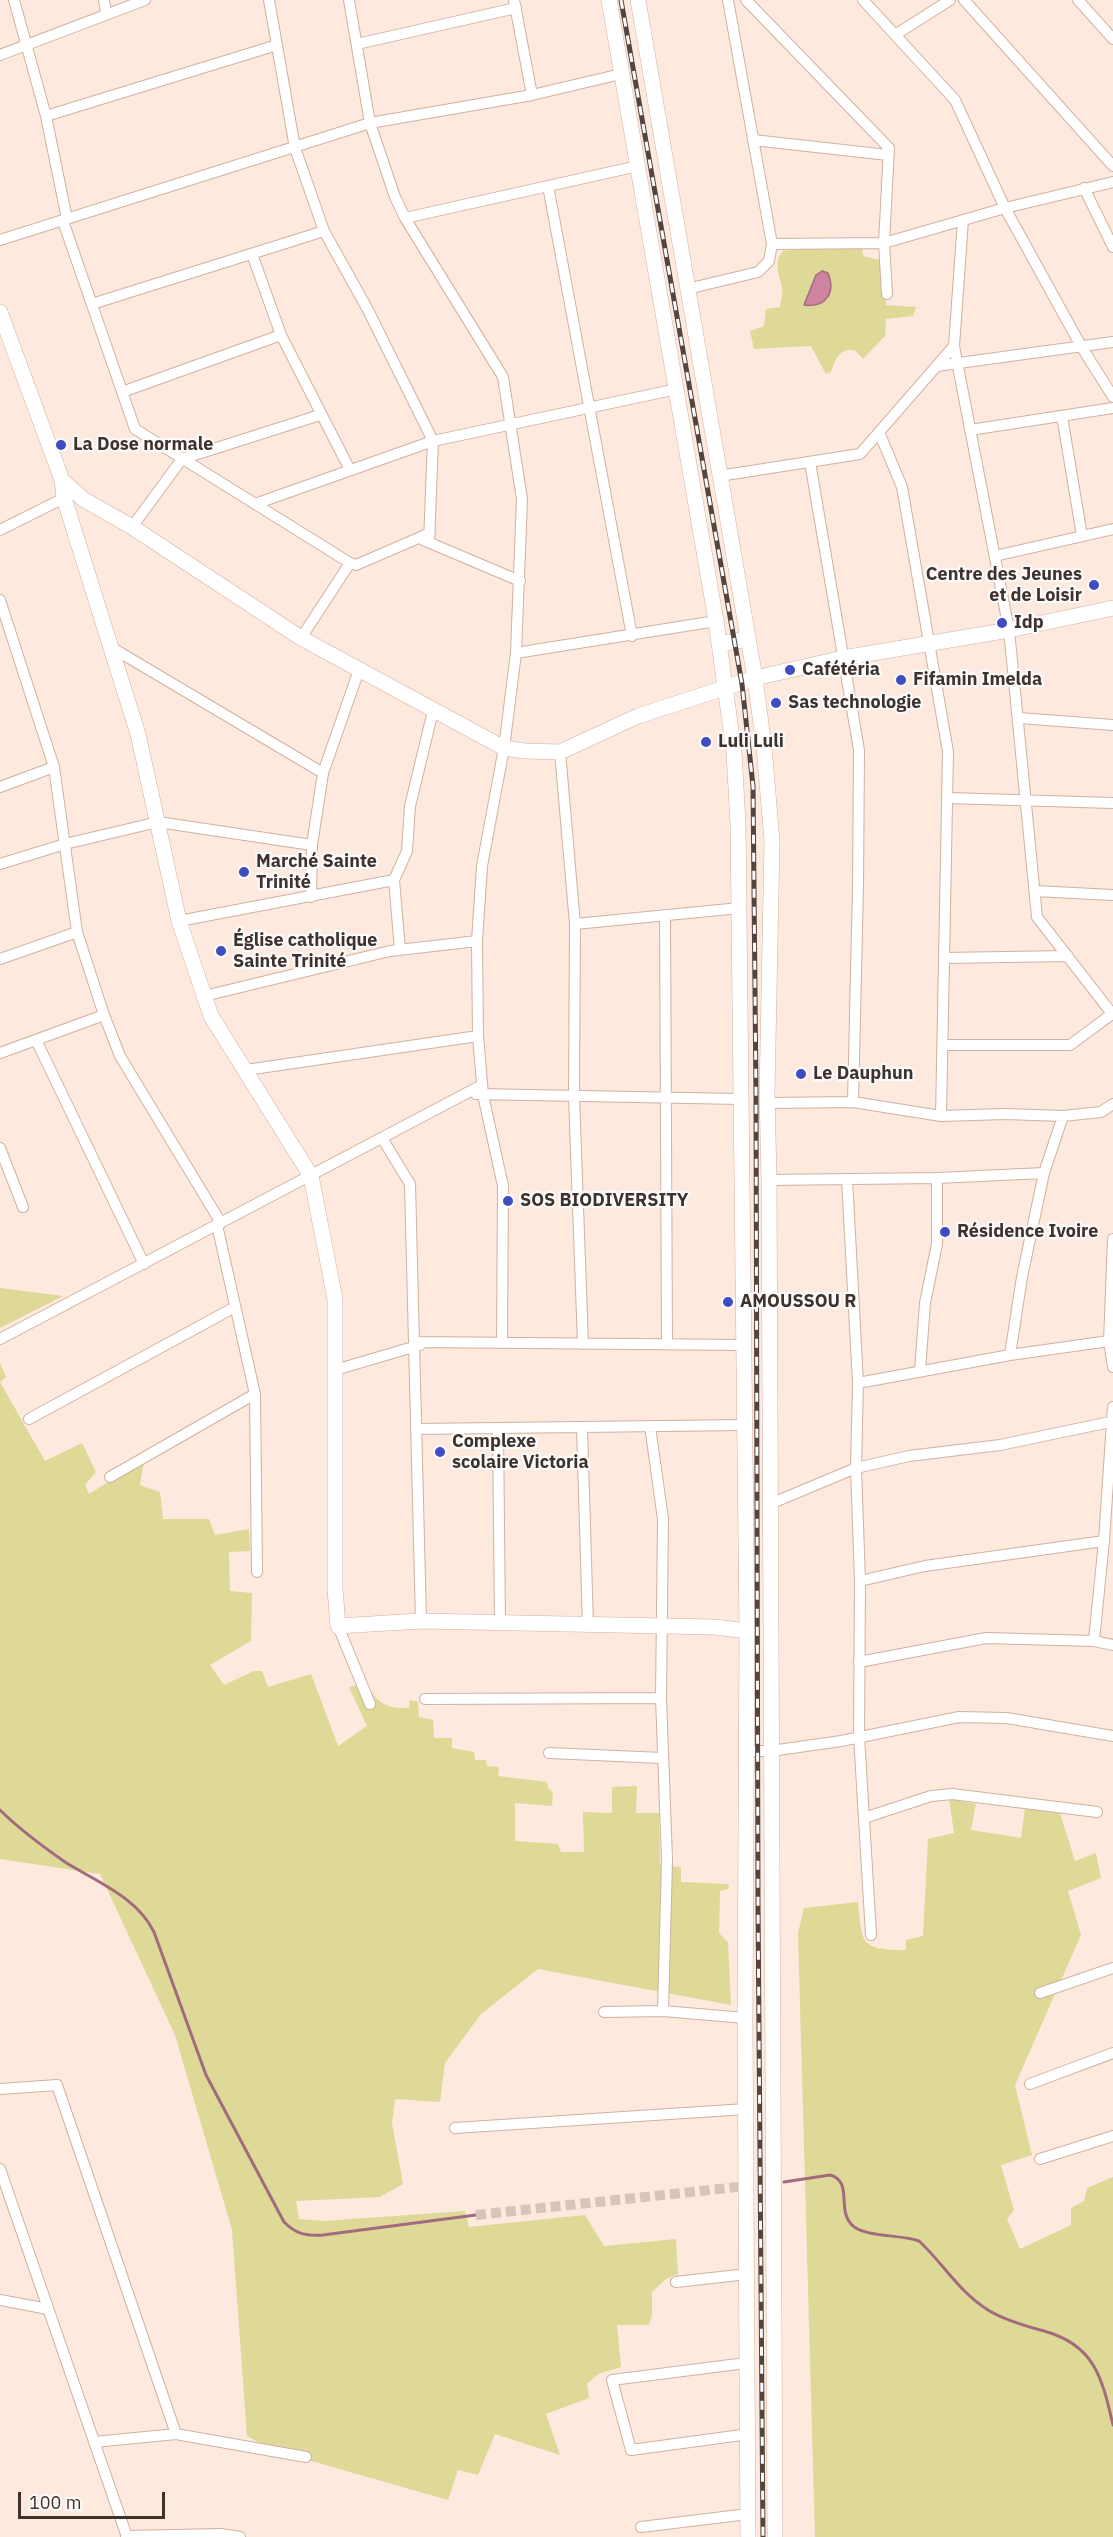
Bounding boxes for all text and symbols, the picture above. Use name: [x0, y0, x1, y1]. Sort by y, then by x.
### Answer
place label: La Dose normale: [73, 434, 213, 456]
marker: La Dose normale: [54, 438, 68, 452]
place label: Centre des Jeunes et de Loisir: [926, 564, 1082, 606]
marker: Centre des Jeunes et de Loisir: [1087, 578, 1101, 592]
place label: Idp: [1014, 612, 1044, 634]
marker: Idp: [995, 616, 1009, 630]
place label: Cafétéria: [802, 659, 880, 681]
marker: Cafétéria: [783, 663, 797, 677]
place label: Fifamin Imelda: [913, 669, 1042, 691]
marker: Fifamin Imelda: [894, 673, 908, 687]
place label: Sas technologie: [788, 692, 921, 714]
marker: Sas technologie: [769, 696, 783, 710]
place label: Luli Luli: [718, 731, 784, 753]
marker: Luli Luli: [699, 735, 713, 749]
place label: Marché Sainte Trinité: [256, 851, 377, 894]
marker: Marché Sainte Trinité: [237, 865, 251, 879]
place label: Église catholique Sainte Trinité: [233, 930, 377, 972]
marker: Église catholique Sainte Trinité: [214, 944, 228, 958]
place label: Le Dauphun: [813, 1063, 913, 1085]
marker: Le Dauphun: [794, 1067, 808, 1081]
place label: SOS BIODIVERSITY: [520, 1190, 688, 1212]
marker: SOS BIODIVERSITY: [501, 1194, 515, 1208]
place label: Résidence Ivoire: [957, 1221, 1098, 1243]
marker: Résidence Ivoire: [938, 1225, 952, 1239]
place label: AMOUSSOU R: [740, 1291, 856, 1313]
marker: AMOUSSOU R: [721, 1295, 735, 1309]
place label: Complexe scolaire Victoria: [452, 1431, 589, 1474]
marker: Complexe scolaire Victoria: [433, 1445, 447, 1459]
scale bar: [21, 2480, 168, 2518]
text: 100 m: [29, 2491, 81, 2514]

